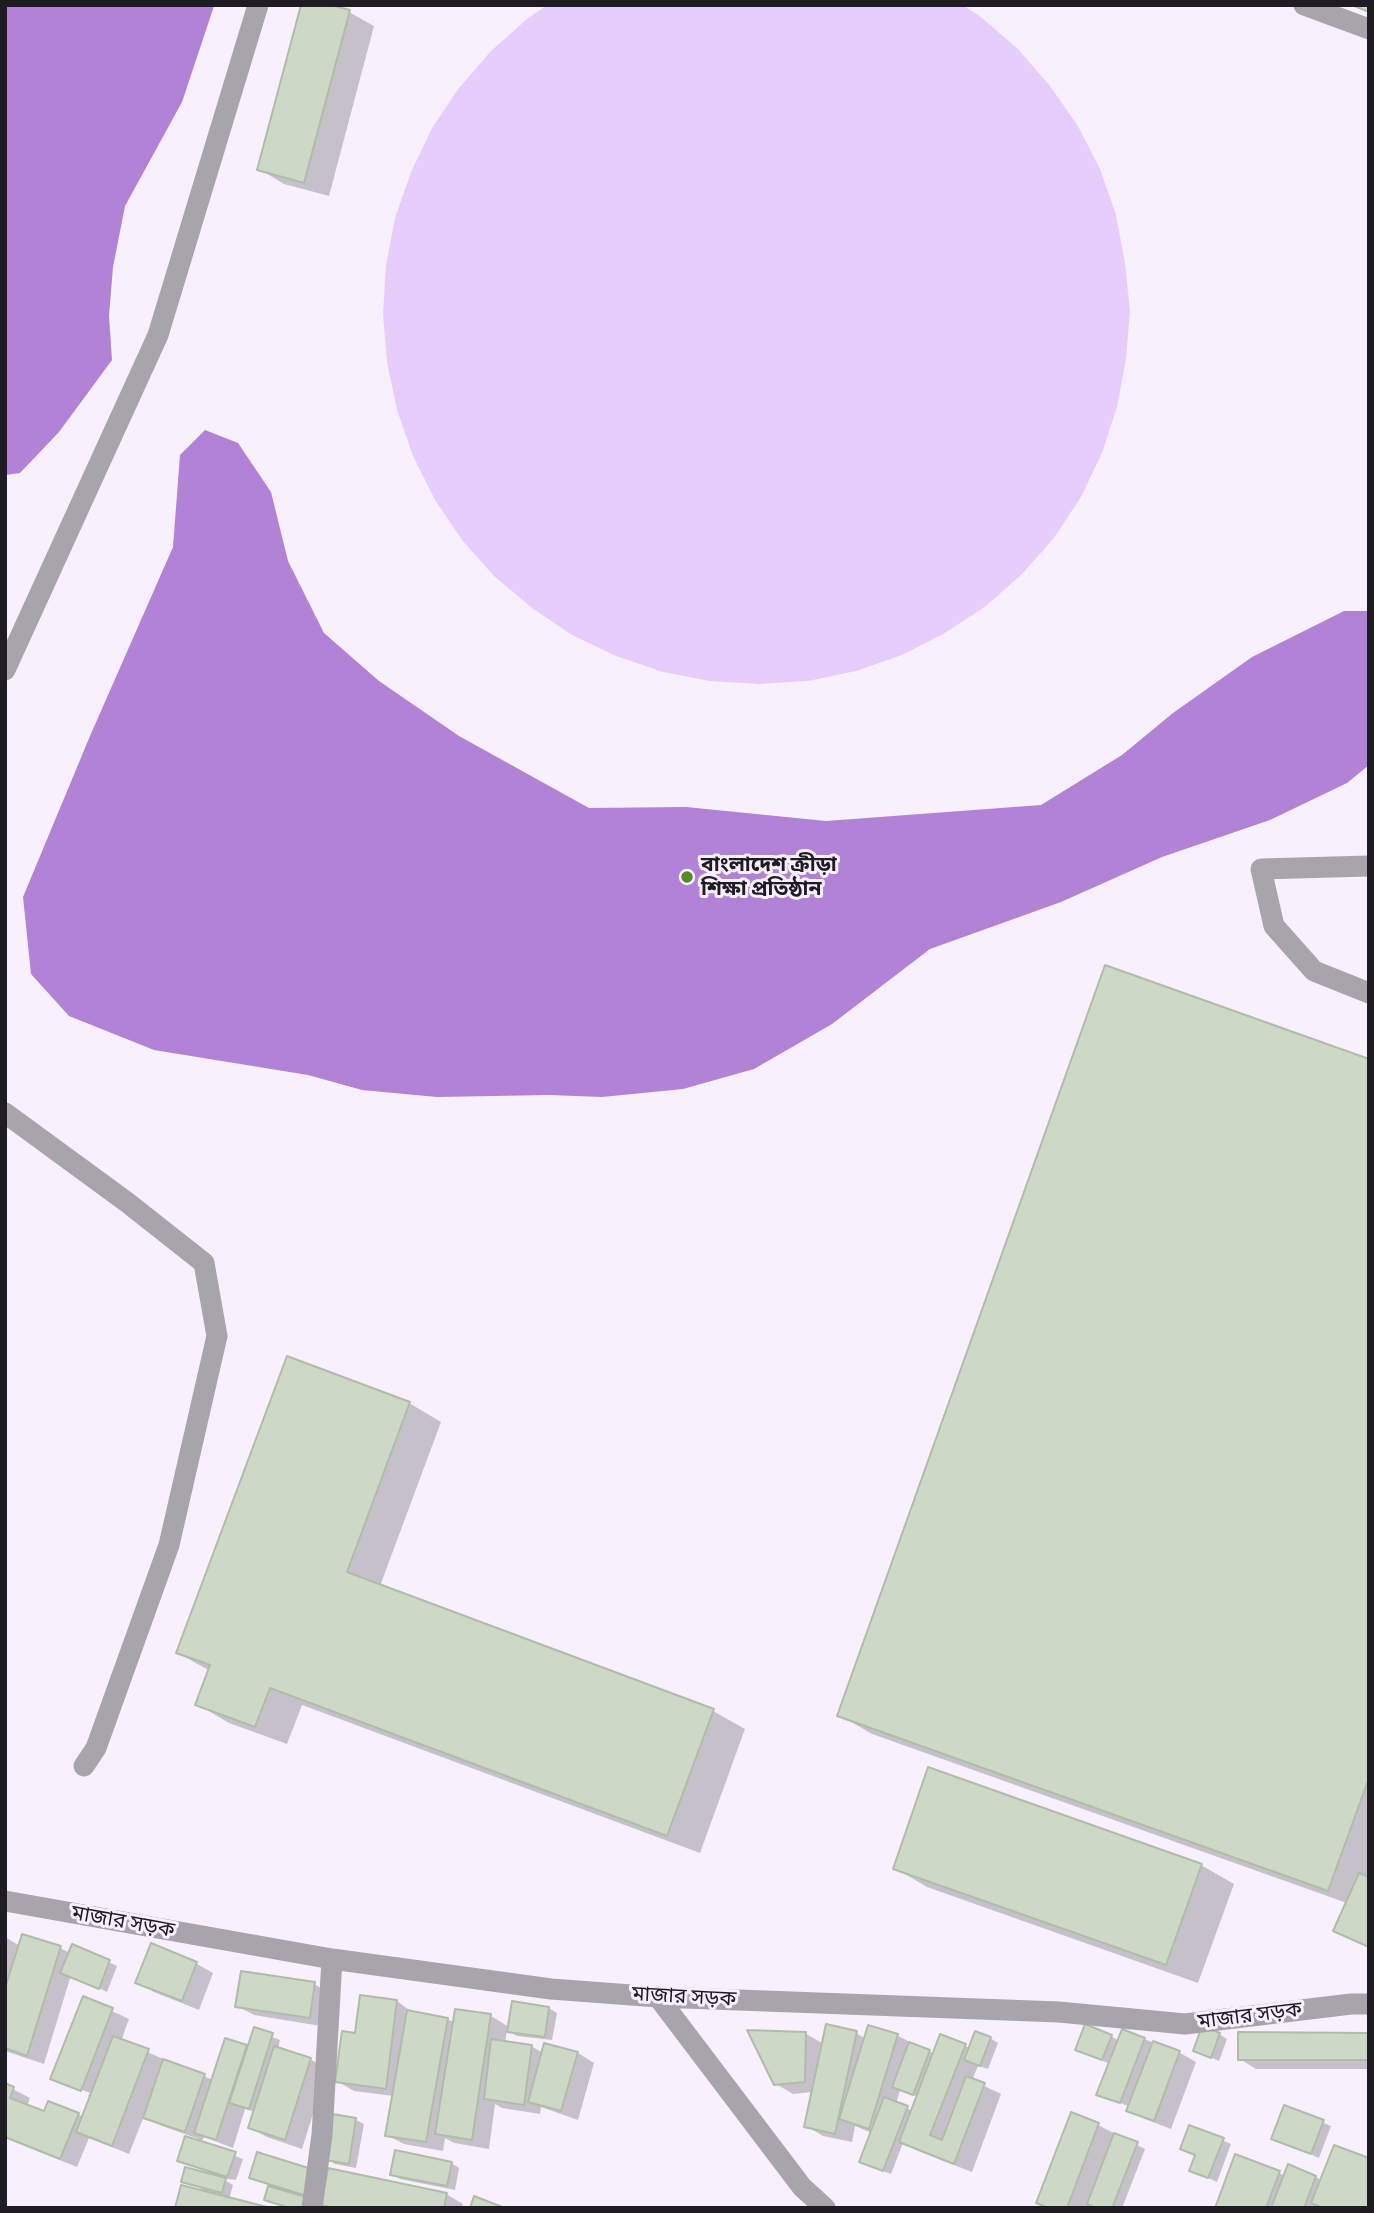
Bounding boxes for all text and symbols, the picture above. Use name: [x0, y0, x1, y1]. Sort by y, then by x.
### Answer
place label: বাংলাদেশ ক্রীড়া শিক্ষা প্রতিষ্ঠান: [701, 852, 837, 902]
marker: বাংলাদেশ ক্রীড়া শিক্ষা প্রতিষ্ঠান: [679, 869, 695, 885]
street label: মাজার সড়ক: [69, 1901, 177, 1943]
street label: মাজার সড়ক: [631, 1982, 737, 2012]
street label: মাজার সড়ক: [1197, 1997, 1303, 2035]

